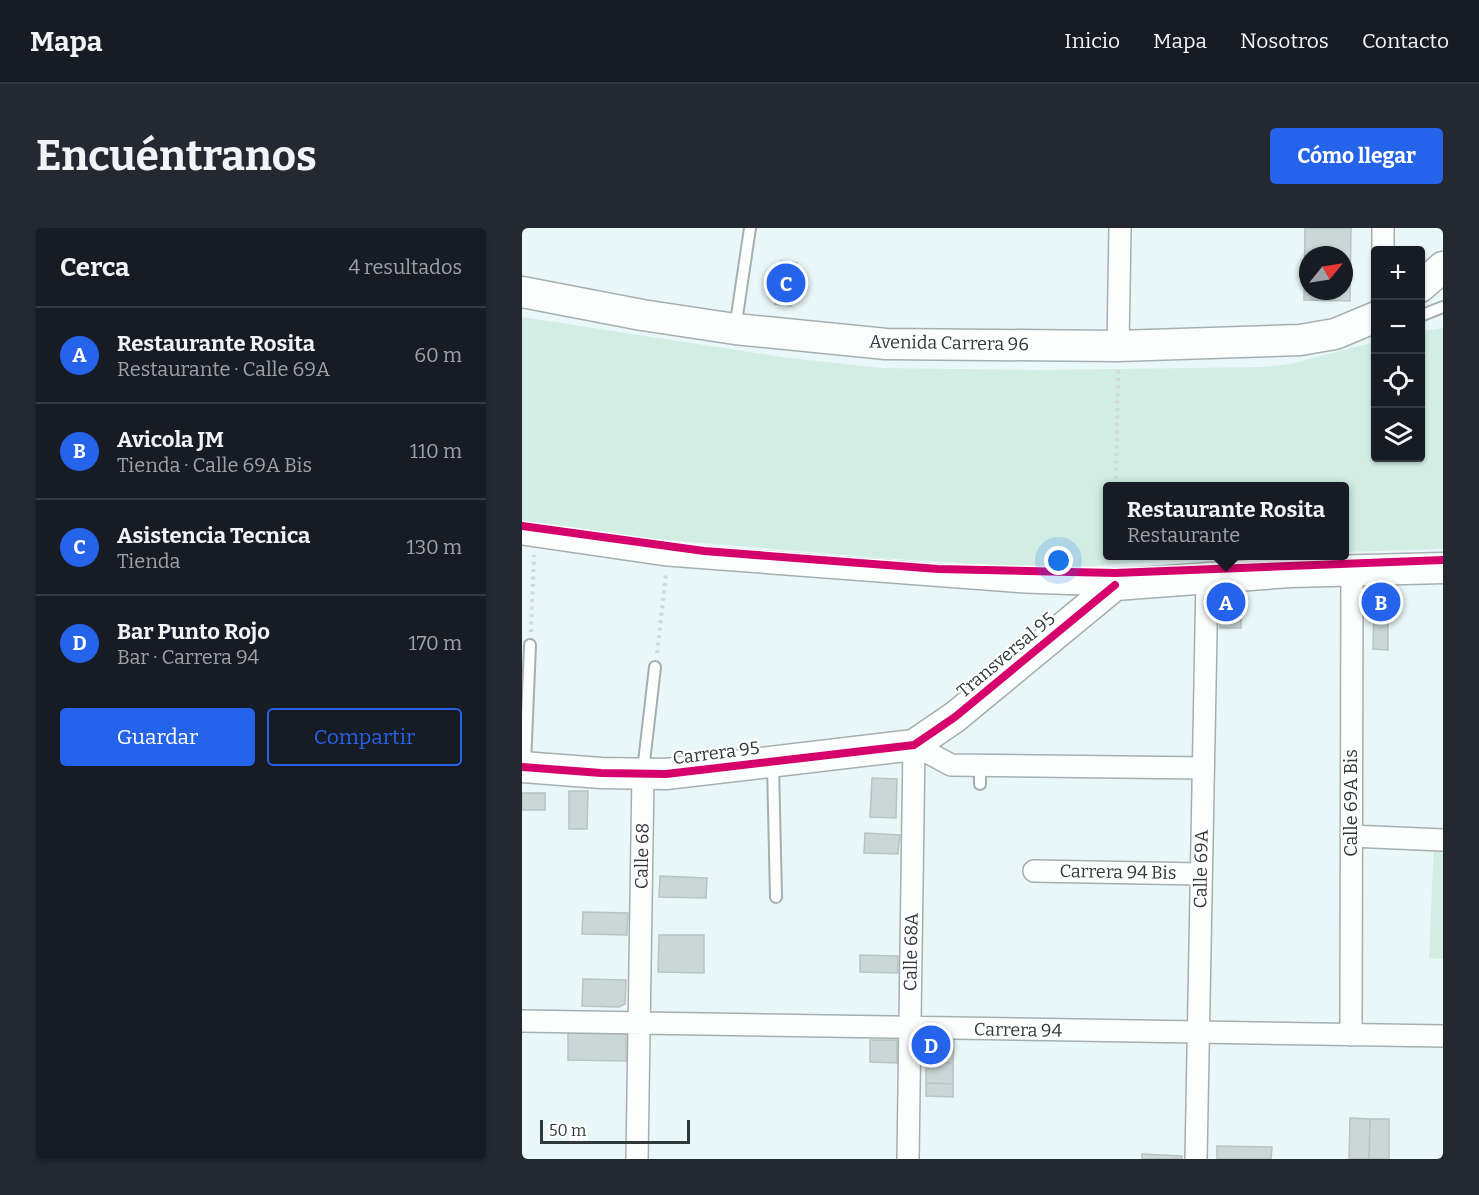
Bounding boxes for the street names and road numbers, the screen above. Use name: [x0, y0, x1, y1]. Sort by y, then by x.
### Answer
street label: Avenida Carrera 96: [869, 331, 1029, 355]
street label: Transversal 95: [953, 608, 1059, 702]
street label: Carrera 95: [671, 737, 761, 769]
street label: Calle 69A Bis: [1340, 749, 1362, 857]
street label: Calle 68: [630, 823, 654, 889]
street label: Calle 69A: [1189, 829, 1213, 909]
street label: Carrera 94 Bis: [1059, 860, 1177, 884]
street label: Calle 68A: [899, 912, 923, 991]
street label: Carrera 94: [974, 1018, 1063, 1042]

